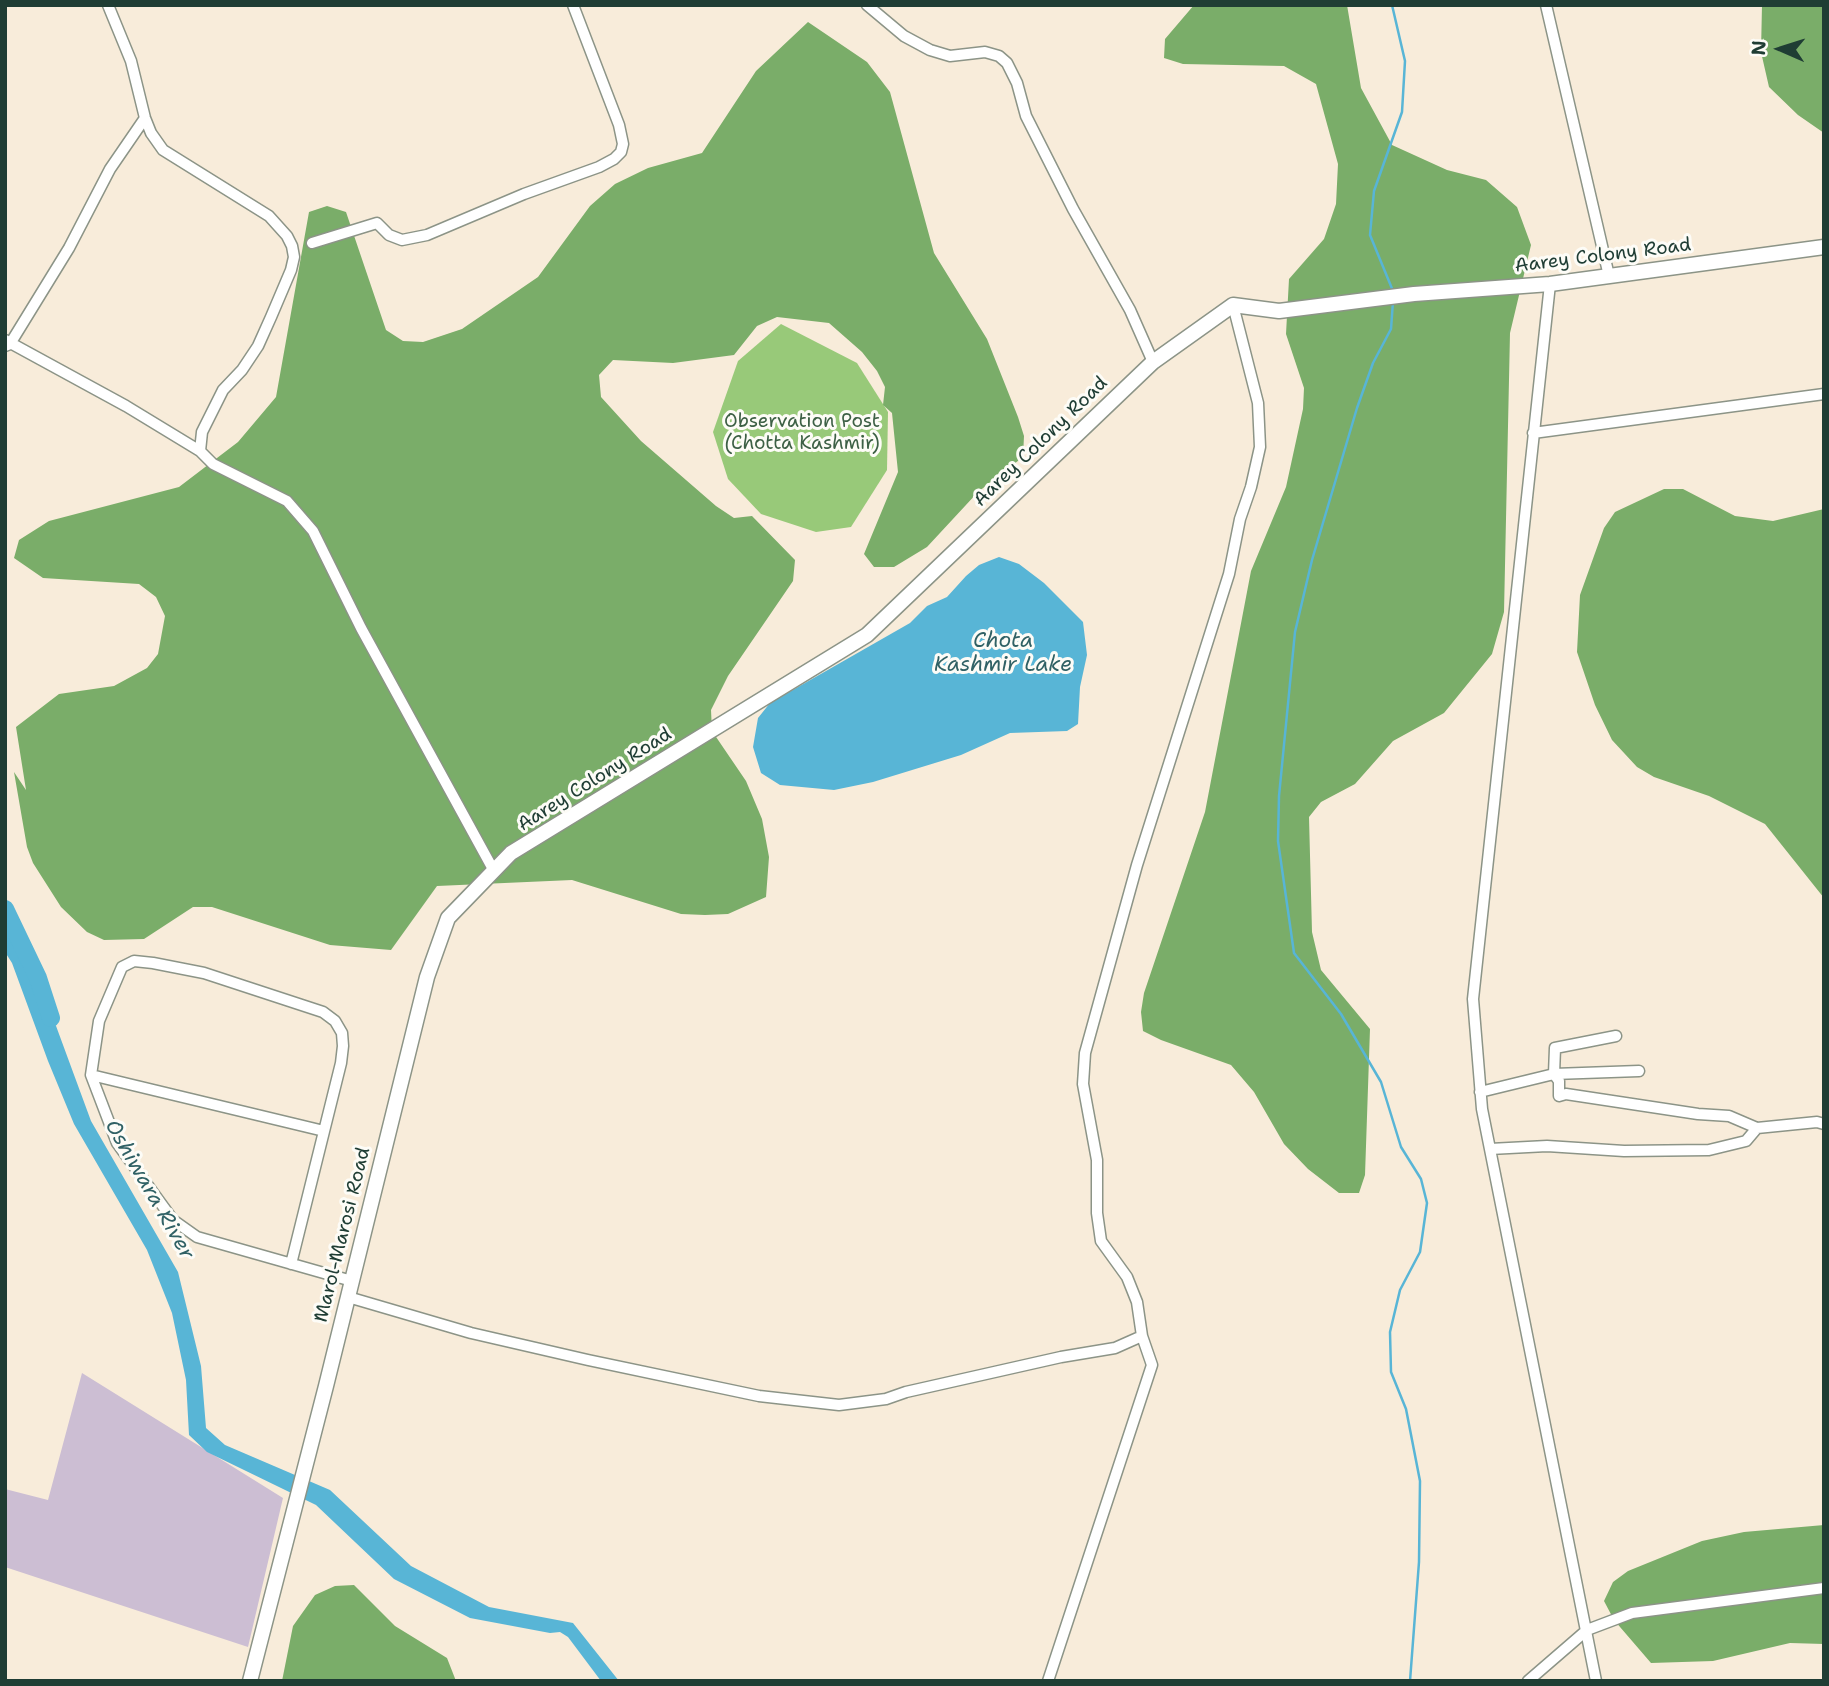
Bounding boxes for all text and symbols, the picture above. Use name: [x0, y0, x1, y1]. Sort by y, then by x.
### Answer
north arrow: [1745, 14, 1815, 84]
text: N: [1746, 40, 1771, 56]
street label: Aarey Colony Road: [1514, 234, 1692, 278]
street label: Aarey Colony Road: [969, 372, 1113, 512]
park label: Observation Post (Chotta Kashmir): [724, 411, 880, 455]
water label: Chota Kashmir Lake: [934, 629, 1072, 679]
street label: Aarey Colony Road: [514, 723, 676, 837]
water label: Oshiwara River: [99, 1116, 199, 1264]
street label: Marol-Marosi Road: [310, 1145, 376, 1325]

